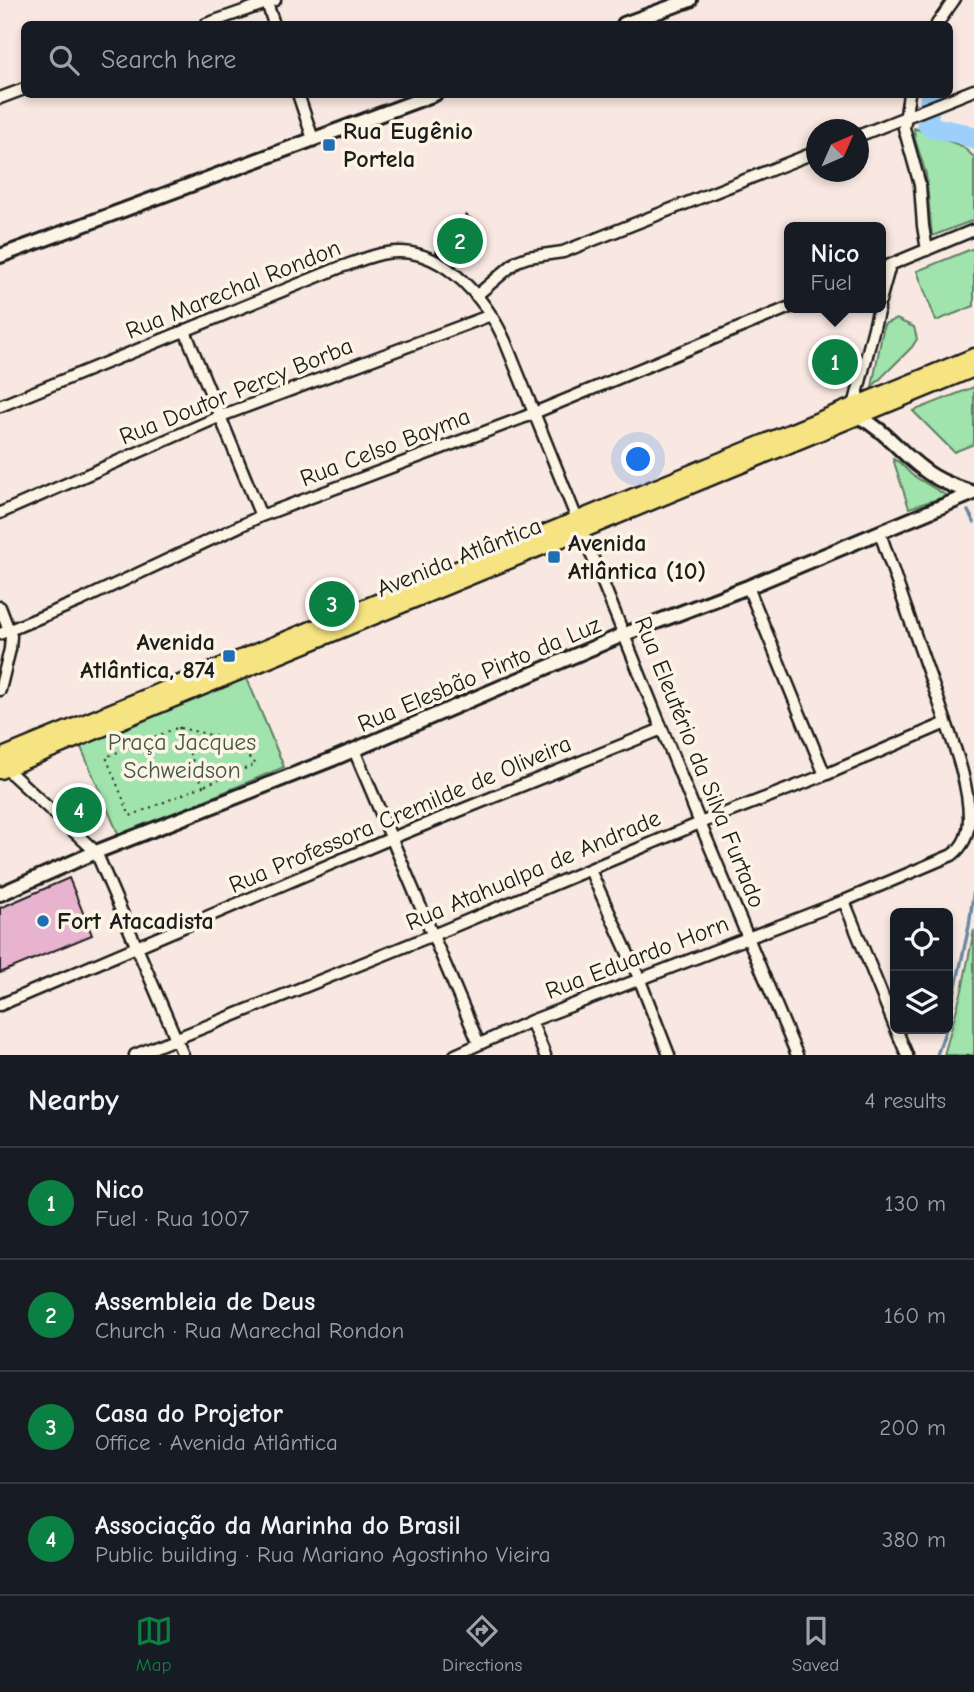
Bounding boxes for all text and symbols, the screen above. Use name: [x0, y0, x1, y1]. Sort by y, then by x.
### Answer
search box: [21, 21, 953, 98]
icon: search: [45, 41, 83, 79]
text: Search here: [101, 45, 236, 75]
place label: Rua Eugênio Portela: [343, 117, 473, 173]
north arrow: [806, 119, 869, 182]
marker: Rua Eugênio Portela: [321, 137, 337, 153]
pin: 2: [437, 215, 483, 267]
popup: [784, 222, 886, 313]
street label: Rua Marechal Rondon: [121, 233, 345, 345]
text: Nico: [811, 239, 859, 269]
text: Fuel: [811, 269, 852, 296]
street label: Rua Doutor Percy Borba: [115, 331, 357, 451]
pin: 1: [812, 336, 858, 388]
street label: Rua Celso Bayma: [296, 402, 474, 492]
your location: [621, 442, 655, 476]
street label: Avenida Atlântica: [372, 511, 546, 603]
place label: Avenida Atlântica (10): [568, 529, 706, 585]
marker: Avenida Atlântica (10): [546, 549, 562, 565]
pin: 3: [309, 578, 355, 630]
street label: Rua Elesbão Pinto da Luz: [353, 610, 605, 738]
street label: Rua Eleutério da Silva Furtado: [629, 612, 771, 912]
place label: Avenida Atlântica, 874: [80, 628, 215, 684]
marker: Avenida Atlântica, 874: [221, 648, 237, 664]
park label: Praça Jacques Schweidson: [108, 728, 256, 784]
street label: Rua Professora Cremilde de Oliveira: [225, 729, 575, 899]
pin: 4: [56, 784, 102, 836]
street label: Rua Atahualpa de Andrade: [401, 804, 665, 936]
place label: Fort Atacadista: [57, 907, 214, 935]
map controls: [890, 908, 953, 1034]
button: locate: [890, 908, 953, 971]
street label: Rua Eduardo Horn: [541, 909, 733, 1005]
marker: Fort Atacadista: [35, 913, 51, 929]
button: layers: [890, 971, 953, 1034]
text: Nearby: [28, 1083, 119, 1118]
text: 4 results: [864, 1087, 946, 1114]
text: Nico: [95, 1175, 144, 1205]
text: 1: [46, 1190, 56, 1217]
text: 130 m: [885, 1190, 946, 1217]
text: Fuel · Rua 1007: [95, 1205, 249, 1232]
text: Assembleia de Deus: [95, 1287, 315, 1317]
text: 2: [45, 1302, 57, 1329]
text: 160 m: [884, 1302, 946, 1329]
text: Church · Rua Marechal Rondon: [95, 1317, 404, 1344]
text: Casa do Projetor: [95, 1399, 283, 1429]
text: 3: [45, 1414, 57, 1441]
text: 200 m: [879, 1414, 946, 1441]
text: Office · Avenida Atlântica: [95, 1429, 338, 1456]
text: Associação da Marinha do Brasil: [95, 1511, 461, 1541]
text: 4: [46, 1526, 56, 1553]
text: 380 m: [882, 1526, 946, 1553]
text: Public building · Rua Mariano Agostinho Vieira: [95, 1541, 551, 1568]
tab: Map: [135, 1612, 173, 1676]
tab: Directions: [442, 1612, 522, 1676]
tab: Saved: [792, 1612, 839, 1676]

